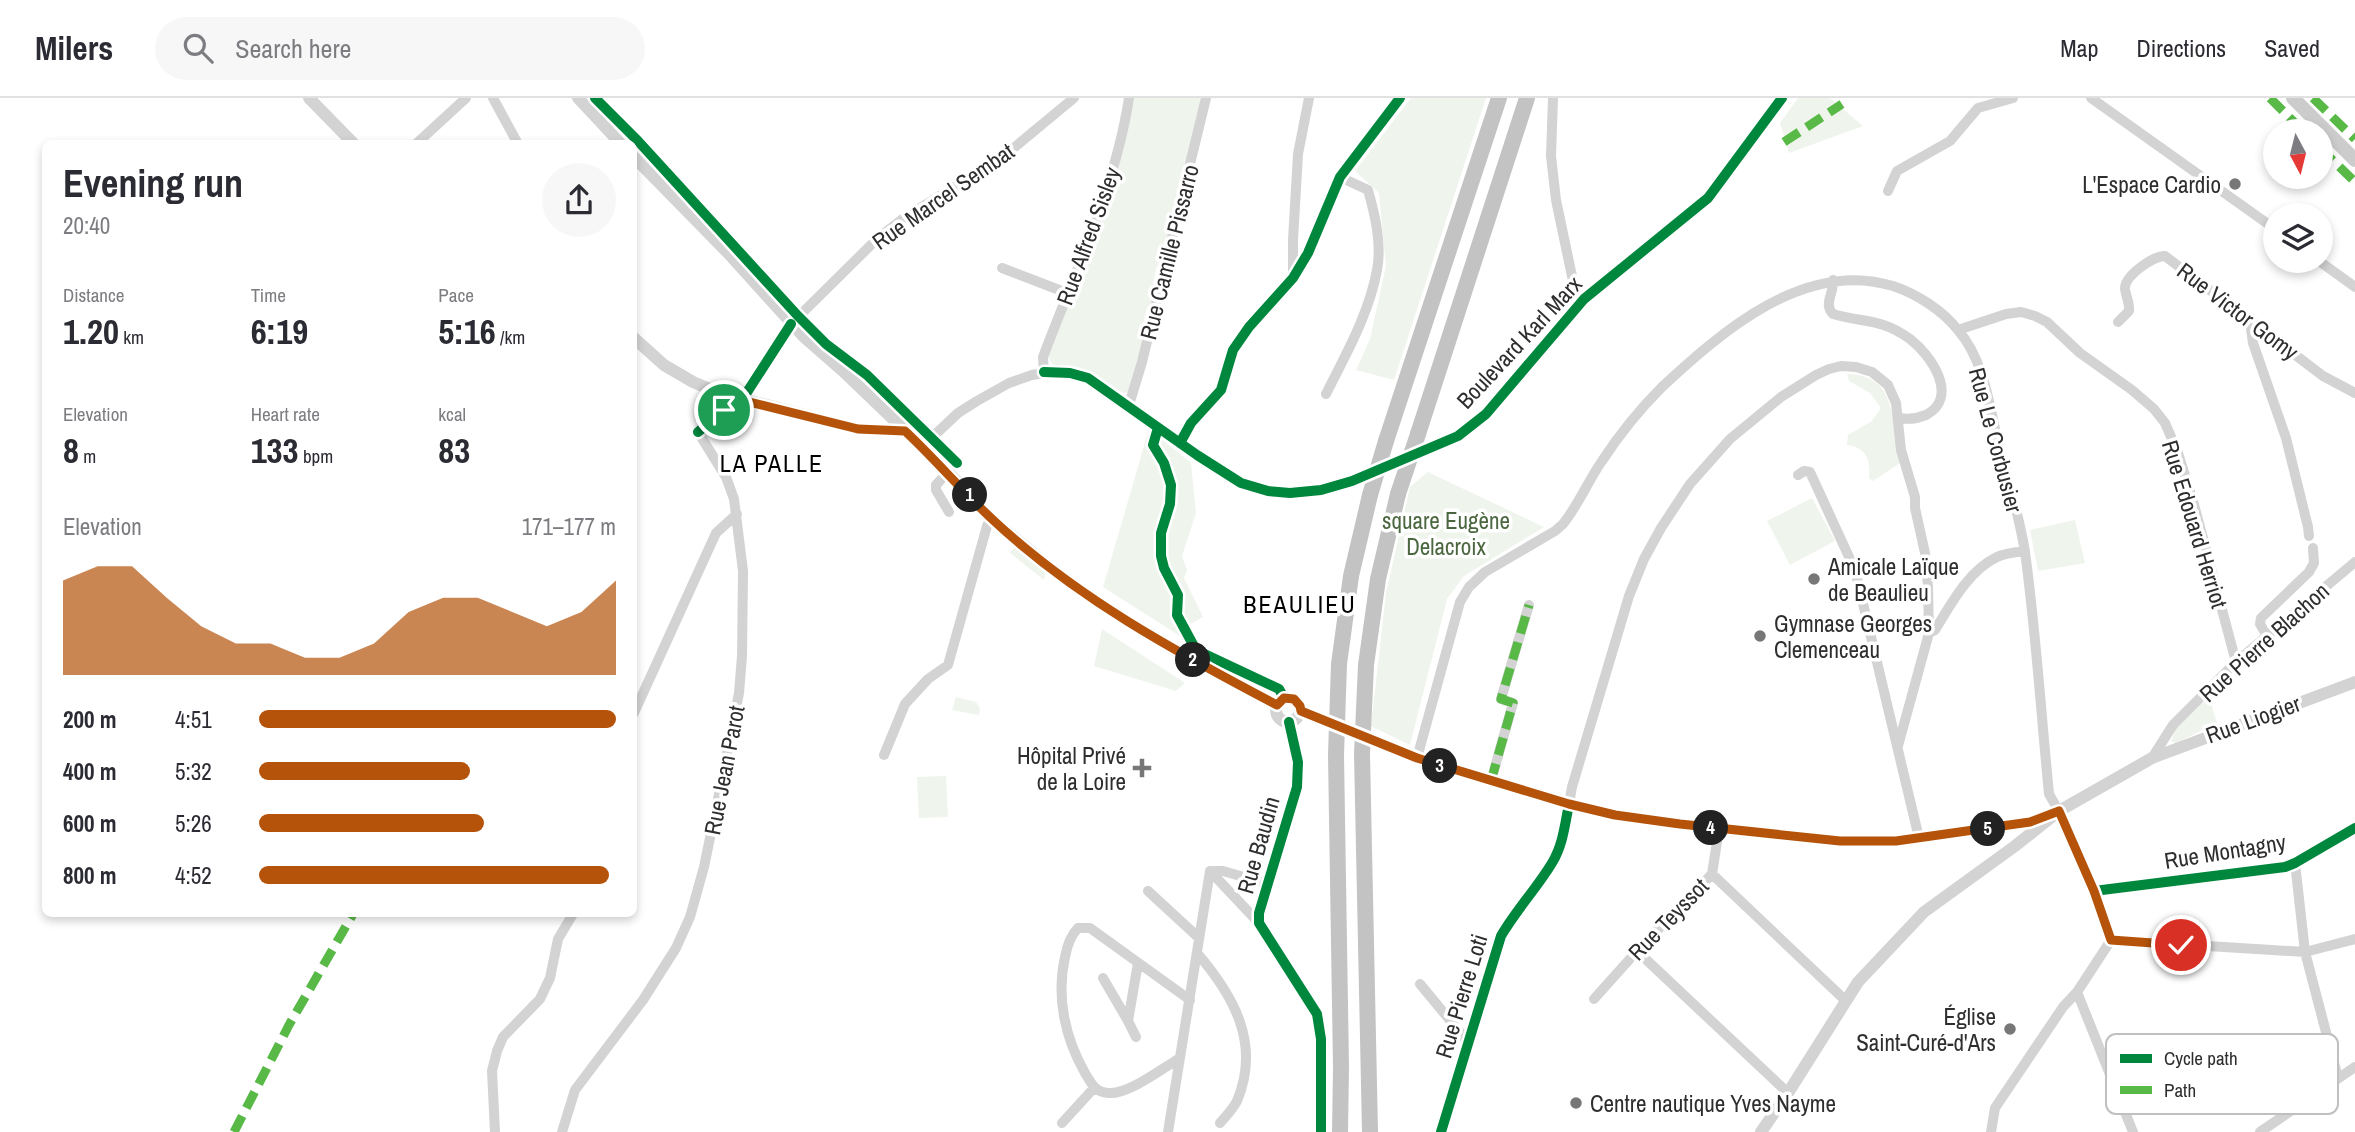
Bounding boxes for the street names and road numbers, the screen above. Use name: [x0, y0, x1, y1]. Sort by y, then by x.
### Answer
street label: Rue Marcel Sembat: [866, 136, 1020, 256]
street label: Rue Camille Pissarro: [1132, 161, 1206, 343]
street label: Rue Alfred Sisley: [1049, 162, 1127, 309]
street label: Rue Victor Gomy: [2171, 255, 2305, 367]
street label: Boulevard Karl Marx: [1449, 269, 1589, 415]
street label: Rue Le Corbusier: [1962, 364, 2030, 517]
street label: Rue Edouard Herriot: [2155, 436, 2235, 612]
street label: Rue Pierre Blachon: [2192, 575, 2336, 709]
street label: Rue Liogier: [2201, 687, 2305, 750]
street label: Rue Jean Parot: [696, 703, 752, 837]
street label: Rue Baudin: [1229, 793, 1287, 897]
street label: Rue Montagny: [2162, 826, 2289, 876]
street label: Rue Teyssot: [1621, 871, 1715, 967]
street label: Rue Pierre Loti: [1427, 930, 1495, 1062]

